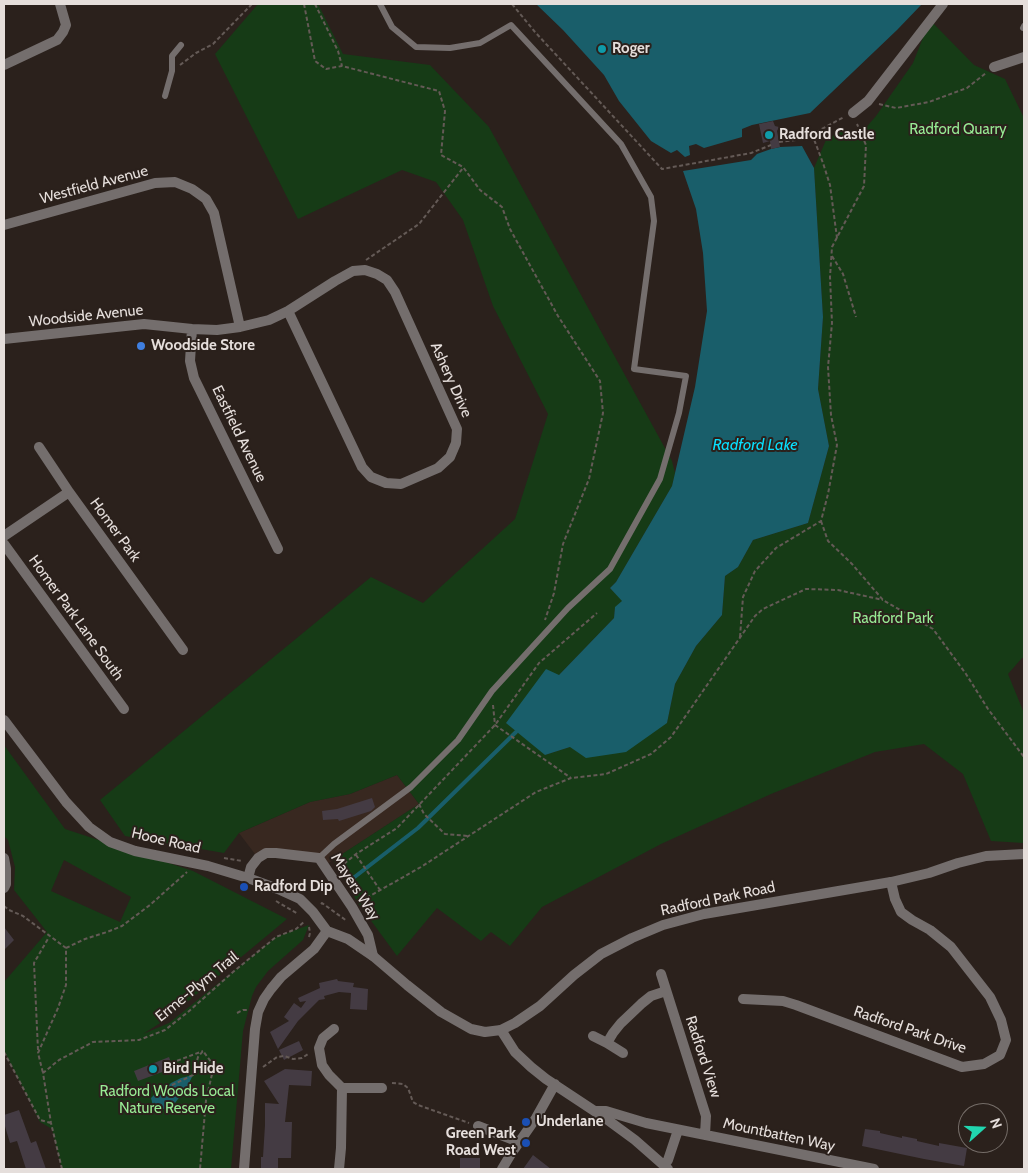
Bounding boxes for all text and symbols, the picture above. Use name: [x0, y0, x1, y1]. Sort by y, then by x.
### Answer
place label: Roger: [612, 40, 650, 58]
marker: Roger: [596, 43, 608, 55]
park label: Radford Quarry: [909, 121, 1007, 139]
place label: Radford Castle: [779, 126, 874, 144]
marker: Radford Castle: [763, 129, 775, 141]
street label: Westfield Avenue: [38, 162, 150, 208]
street label: Woodside Avenue: [28, 301, 144, 331]
place label: Woodside Store: [151, 337, 255, 355]
marker: Woodside Store: [135, 340, 147, 352]
street label: Ashery Drive: [426, 340, 476, 420]
street label: Eastfield Avenue: [208, 383, 270, 485]
water label: Radford Lake: [712, 435, 798, 455]
street label: Homer Park: [86, 495, 144, 565]
street label: Homer Park Lane South: [25, 552, 127, 684]
park label: Radford Park: [853, 610, 933, 628]
street label: Hooe Road: [130, 824, 202, 858]
street label: Mayers Way: [327, 850, 383, 924]
place label: Radford Dip: [254, 878, 333, 896]
street label: Radford Park Road: [659, 878, 777, 920]
marker: Radford Dip: [238, 881, 250, 893]
street label: Erme-Plym Trail: [152, 948, 242, 1026]
street label: Radford Park Drive: [851, 1002, 969, 1058]
street label: Radford View: [681, 1014, 725, 1100]
place label: Bird Hide: [163, 1060, 223, 1078]
marker: Bird Hide: [147, 1063, 159, 1075]
park label: Radford Woods Local Nature Reserve: [100, 1083, 234, 1118]
north arrow: [958, 1103, 1008, 1153]
place label: Underlane: [536, 1113, 603, 1131]
street label: Mountbatten Way: [721, 1114, 837, 1156]
text: N: [986, 1115, 1006, 1131]
marker: Underlane: [520, 1116, 532, 1128]
place label: Green Park Road West: [446, 1125, 516, 1160]
marker: Green Park Road West: [520, 1137, 532, 1149]

